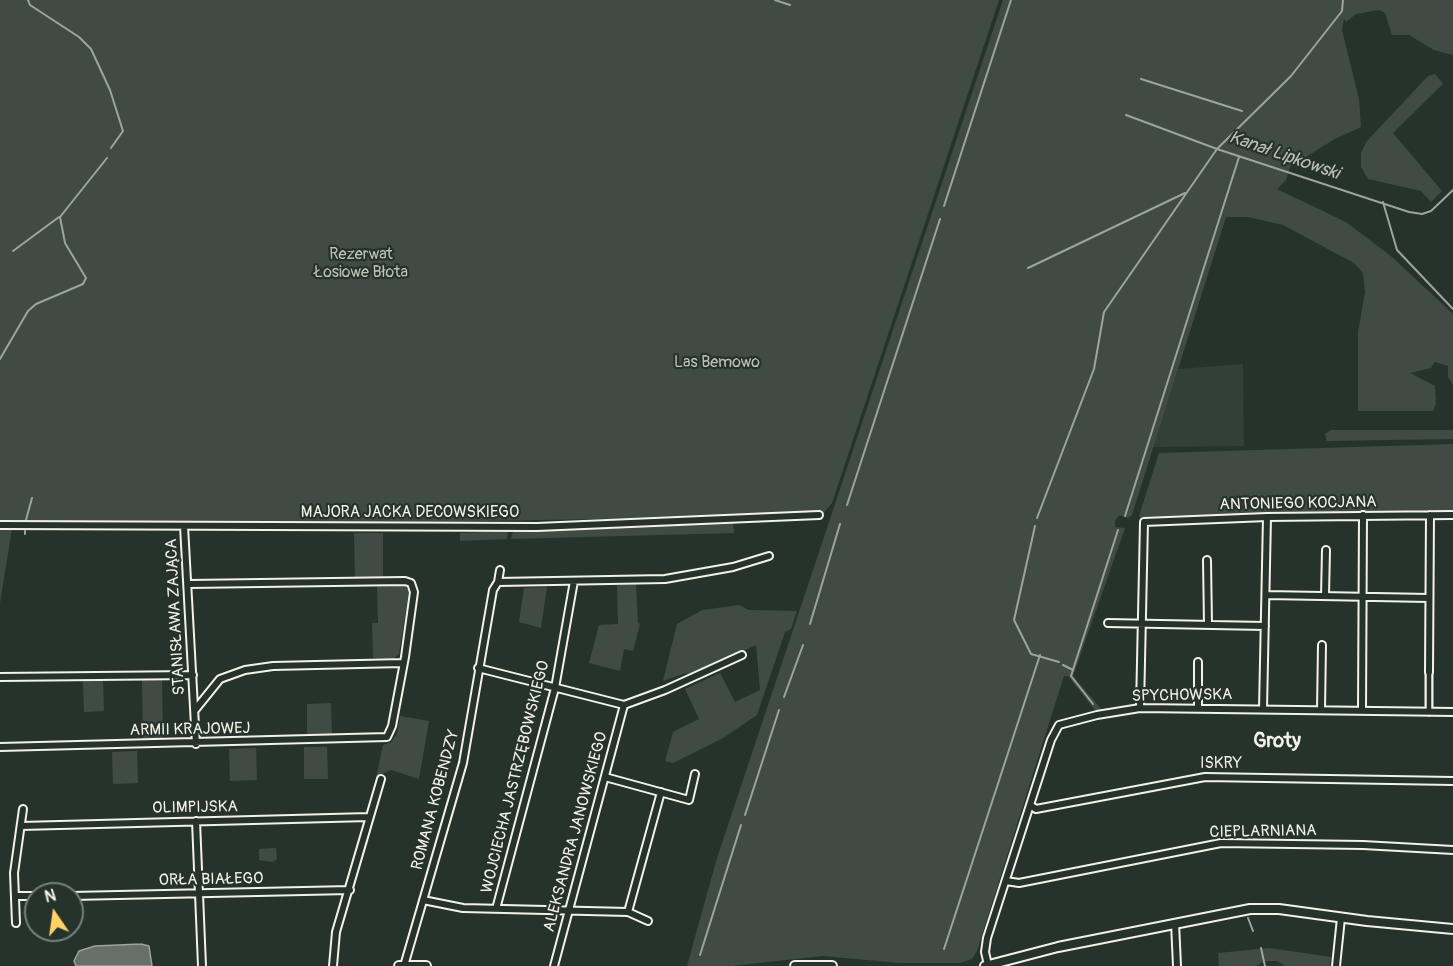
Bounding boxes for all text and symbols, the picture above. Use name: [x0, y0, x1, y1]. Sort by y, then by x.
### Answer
water label: Kanał Lipkowski: [1226, 127, 1342, 185]
park label: Rezerwat Łosiowe Błota: [314, 245, 408, 283]
park label: Las Bemowo: [674, 353, 760, 373]
street label: ANTONIEGO KOCJANA: [1219, 493, 1377, 515]
street label: MAJORA JACKA DECOWSKIEGO: [301, 503, 519, 523]
street label: STANISŁAWA ZAJĄCA: [162, 538, 190, 696]
street label: WOJCIECHA JASTRZĘBOWSKIEGO: [478, 659, 554, 895]
street label: SPYCHOWSKA: [1132, 686, 1232, 706]
street label: ARMII KRAJOWEJ: [130, 719, 250, 741]
street label: ROMANA KOBENDZY: [408, 728, 464, 872]
street label: ALEKSANDRA JANOWSKIEGO: [540, 730, 612, 934]
district label: Groty: [1253, 730, 1301, 754]
street label: ISKRY: [1200, 754, 1242, 774]
street label: OLIMPIJSKA: [152, 798, 238, 818]
street label: CIEPLARNIANA: [1209, 821, 1317, 843]
street label: ORŁA BIAŁEGO: [159, 869, 263, 891]
north arrow: [24, 882, 84, 942]
text: N: [43, 885, 58, 907]

